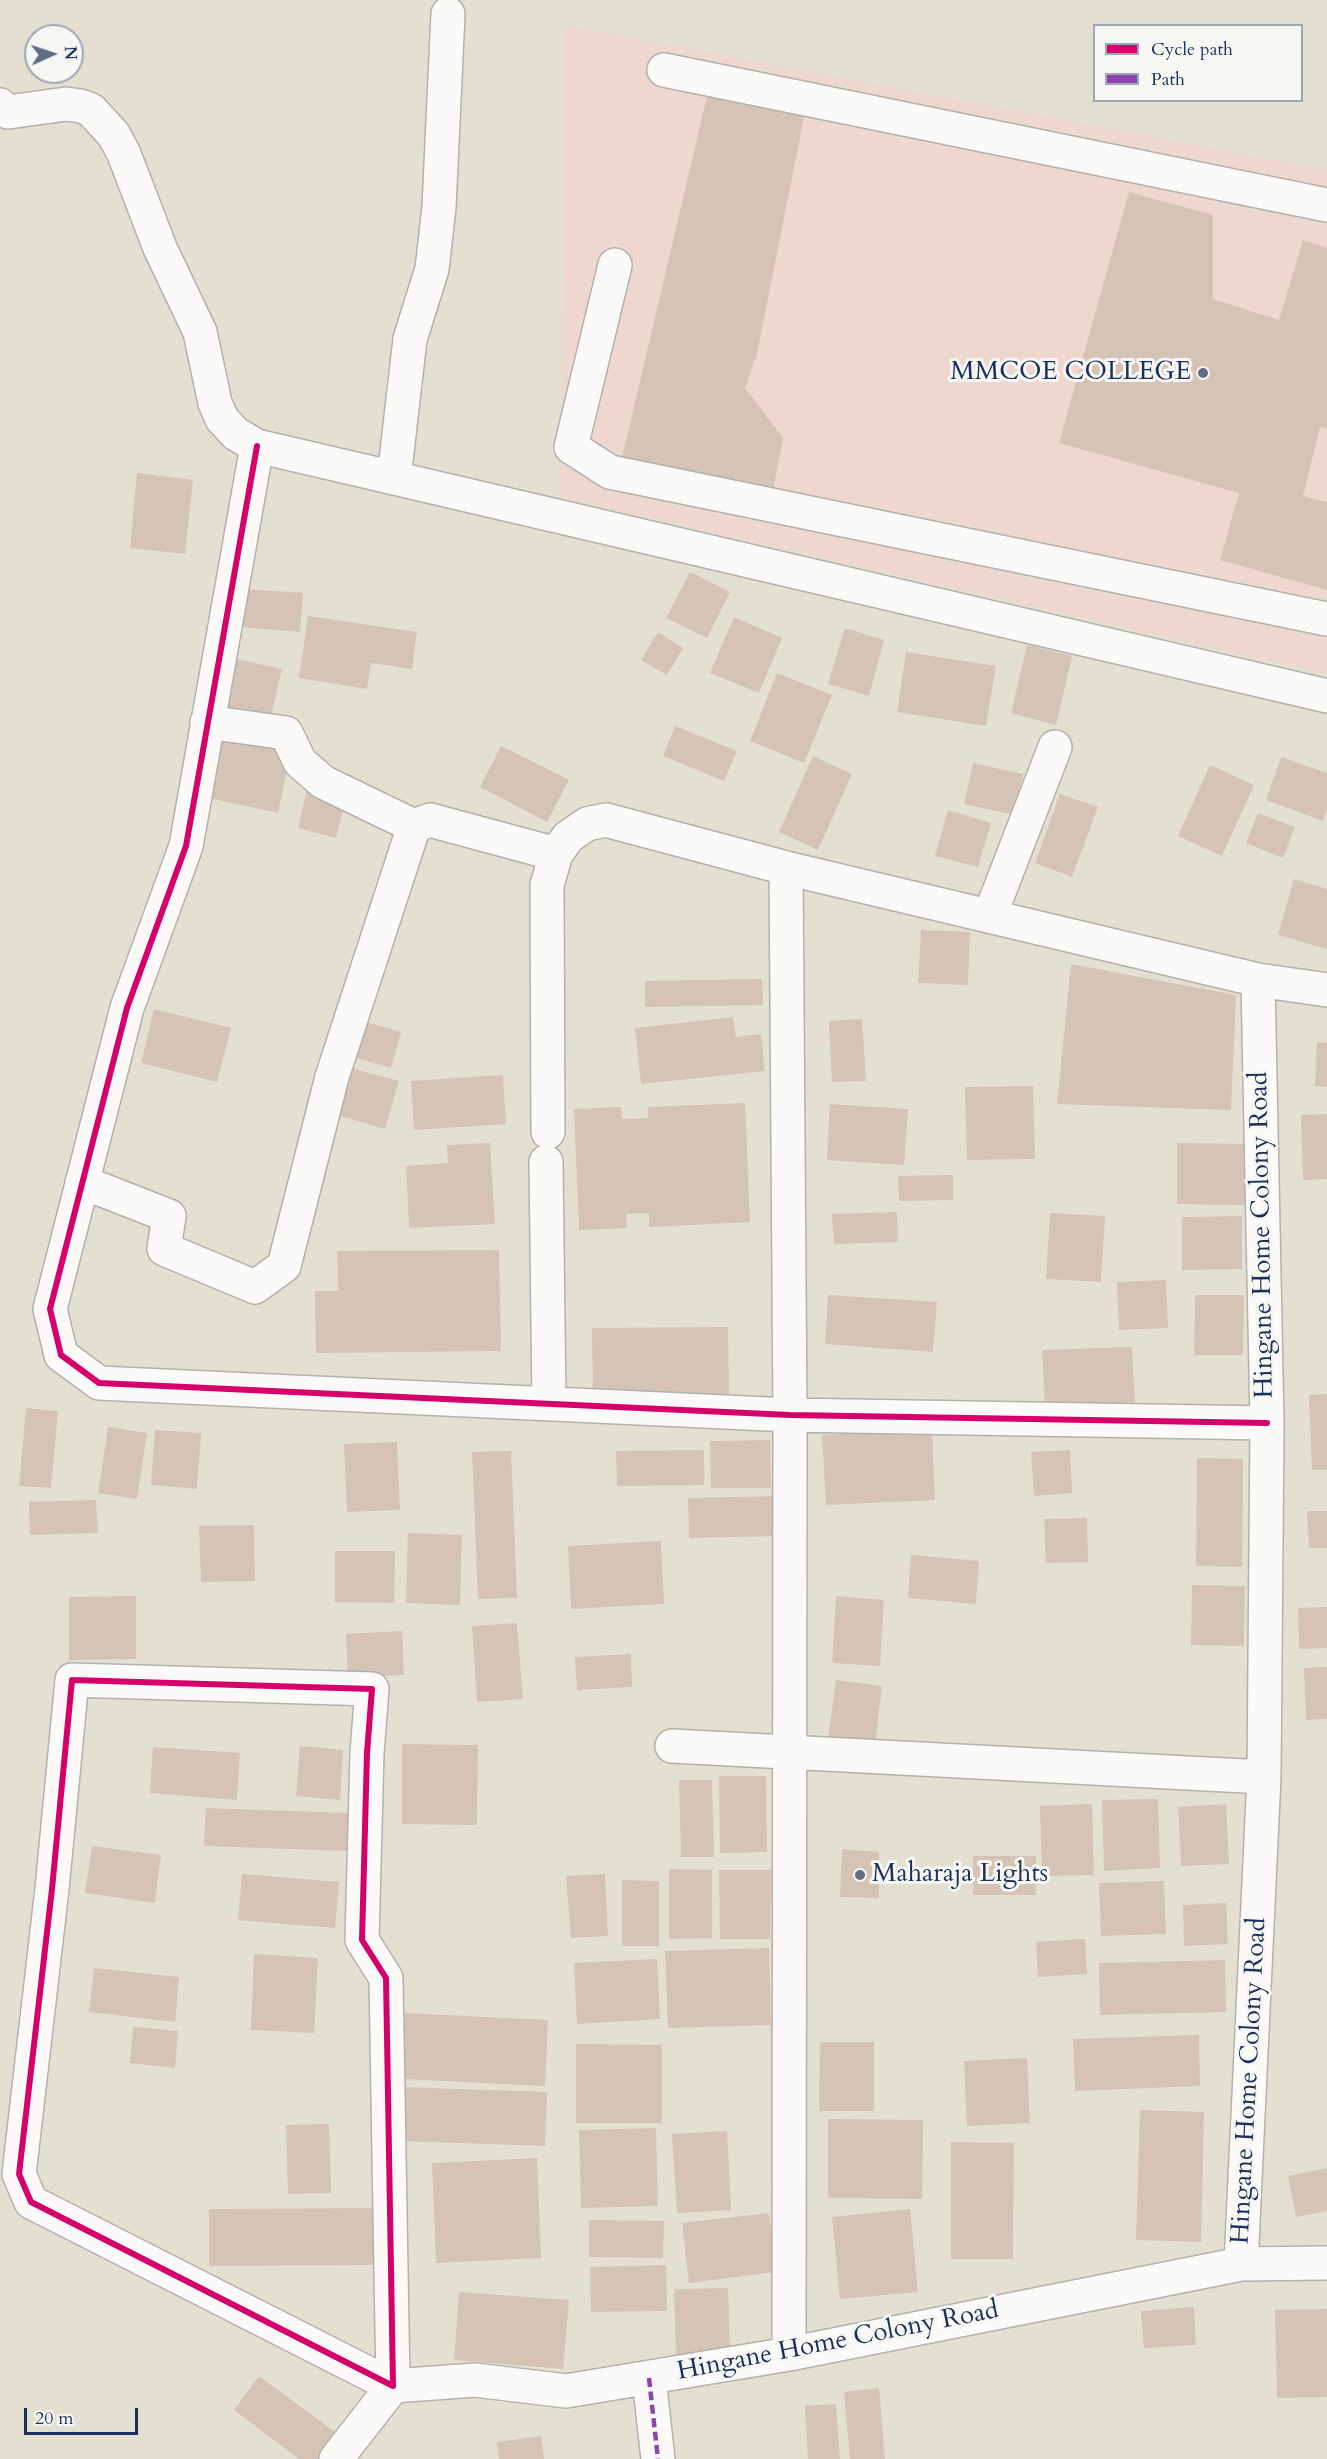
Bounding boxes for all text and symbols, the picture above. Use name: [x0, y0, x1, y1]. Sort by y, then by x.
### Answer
north arrow: [24, 24, 84, 84]
legend: [1093, 24, 1303, 102]
text: Cycle path: [1151, 37, 1233, 62]
text: N: [59, 46, 81, 61]
text: Path: [1151, 67, 1185, 92]
place label: MMCOE COLLEGE: [950, 357, 1191, 389]
marker: MMCOE COLLEGE: [1196, 366, 1210, 380]
street label: Hingane Home Colony Road: [1245, 1071, 1281, 1399]
place label: Maharaja Lights: [872, 1859, 1048, 1891]
marker: Maharaja Lights: [853, 1868, 867, 1882]
street label: Hingane Home Colony Road: [1226, 1917, 1274, 2245]
street label: Hingane Home Colony Road: [675, 2295, 1001, 2389]
scale bar: [27, 2396, 141, 2434]
text: 20 m: [35, 2406, 74, 2431]

